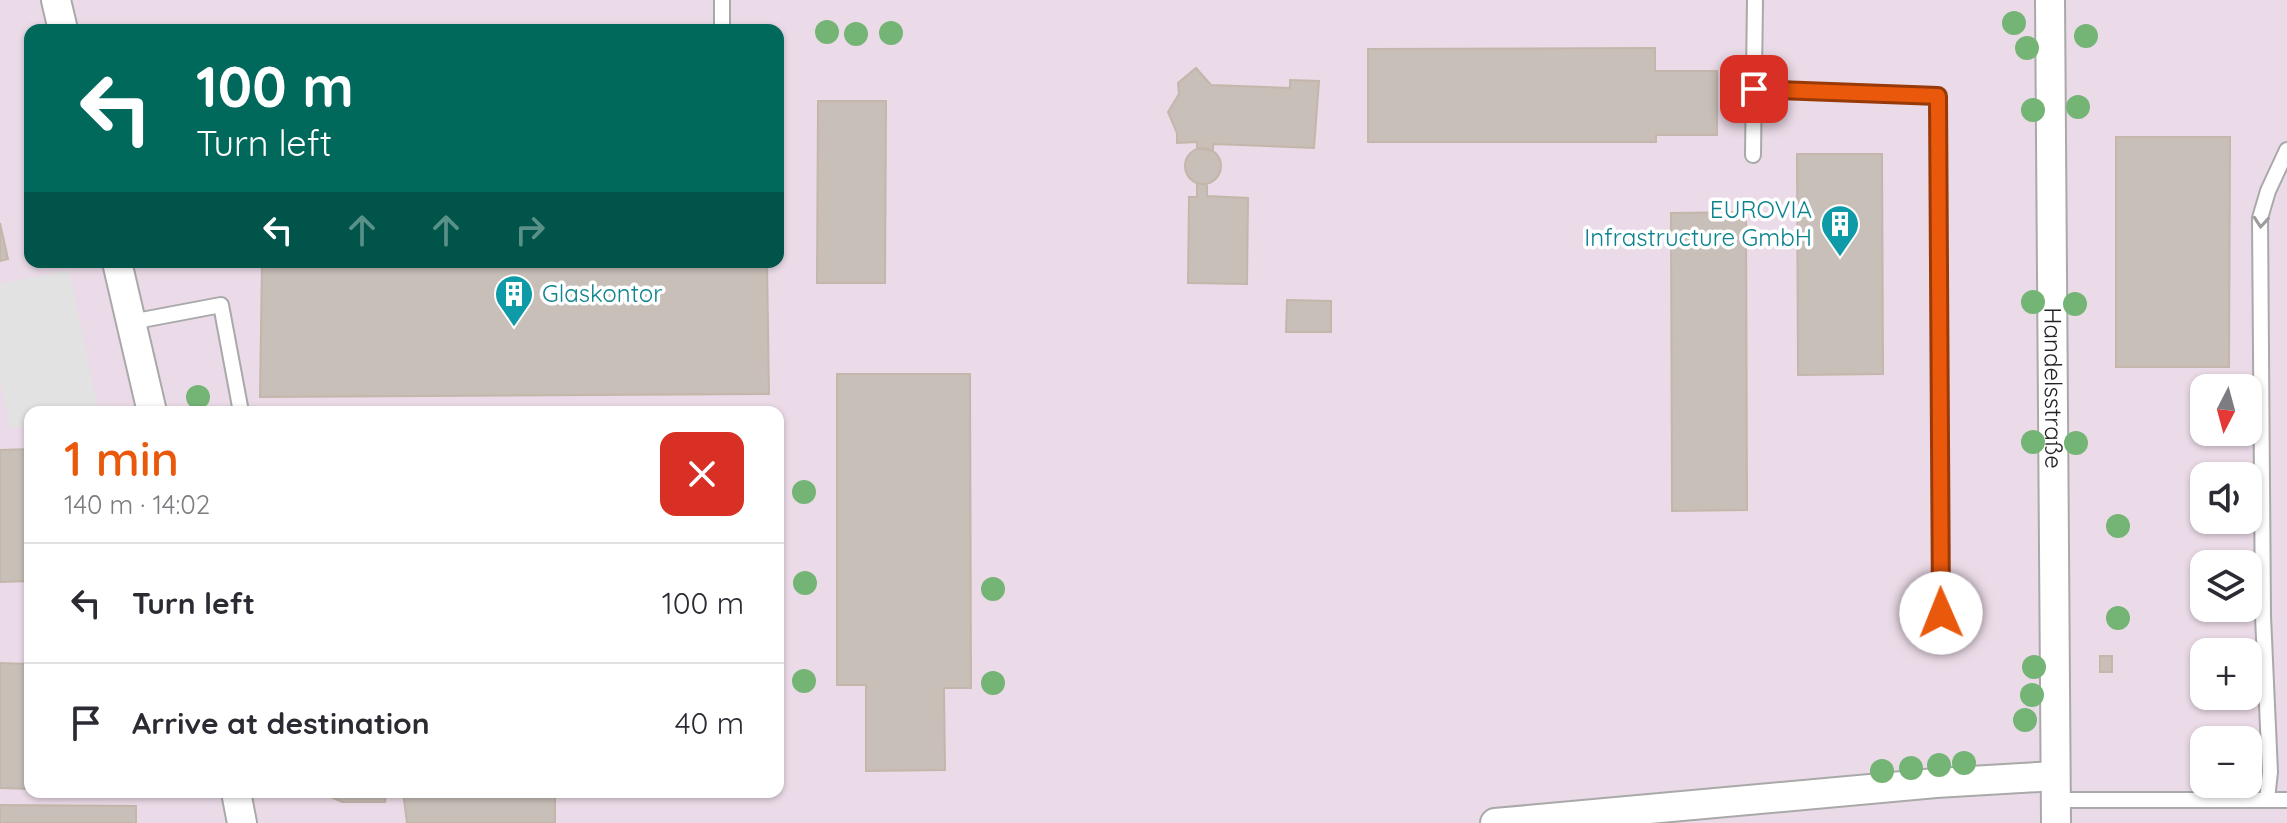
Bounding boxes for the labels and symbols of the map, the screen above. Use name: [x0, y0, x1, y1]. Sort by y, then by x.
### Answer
pin: [1720, 55, 1788, 123]
place label: EUROVIA Infrastructure GmbH: [1584, 194, 1812, 252]
building icon: EUROVIA Infrastructure GmbH: [1819, 203, 1861, 258]
one-way arrow: [2253, 216, 2270, 229]
building icon: Glaskontor: [493, 273, 535, 328]
place label: Glaskontor: [542, 278, 662, 308]
street label: Handelsstraße: [2038, 307, 2069, 469]
north arrow: [2190, 374, 2262, 446]
position arrow: [1899, 571, 1983, 655]

